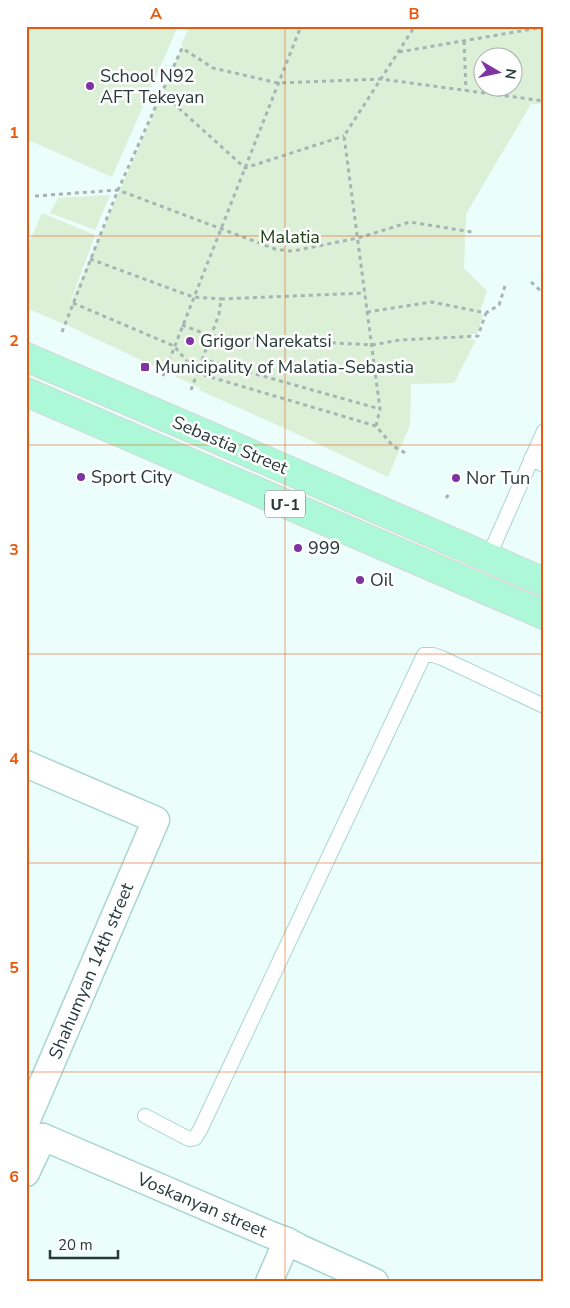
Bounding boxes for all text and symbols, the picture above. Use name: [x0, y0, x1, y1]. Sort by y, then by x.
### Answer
text: A: [150, 3, 162, 25]
text: B: [408, 3, 420, 25]
north arrow: [472, 48, 522, 98]
place label: School N92 AFT Tekeyan: [100, 64, 205, 109]
text: N: [500, 67, 521, 81]
marker: School N92 AFT Tekeyan: [84, 80, 96, 92]
text: 1: [9, 122, 19, 144]
park label: Malatia: [260, 225, 320, 249]
place label: Grigor Narekatsi: [200, 329, 332, 353]
text: 2: [9, 330, 19, 352]
marker: Grigor Narekatsi: [184, 335, 196, 347]
place label: Municipality of Malatia-Sebastia: [155, 355, 414, 379]
marker: Municipality of Malatia-Sebastia: [139, 361, 151, 373]
street label: Sebastia Street: [169, 410, 292, 480]
place label: Sport City: [91, 465, 173, 489]
place label: Nor Tun: [466, 466, 530, 490]
marker: Sport City: [75, 471, 87, 483]
marker: Nor Tun: [450, 472, 462, 484]
road number: Մ-1: [265, 490, 305, 518]
place label: 999: [308, 536, 340, 560]
text: 3: [9, 539, 19, 561]
marker: 999: [292, 542, 304, 554]
place label: Oil: [370, 568, 394, 592]
marker: Oil: [354, 574, 366, 586]
text: 4: [9, 748, 19, 770]
street label: Shahumyan 14th street: [43, 879, 139, 1063]
text: 5: [9, 957, 19, 979]
text: 6: [9, 1166, 19, 1188]
street label: Voskanyan street: [133, 1166, 271, 1243]
scale bar: [50, 1228, 118, 1260]
text: 20 m: [58, 1235, 93, 1255]

